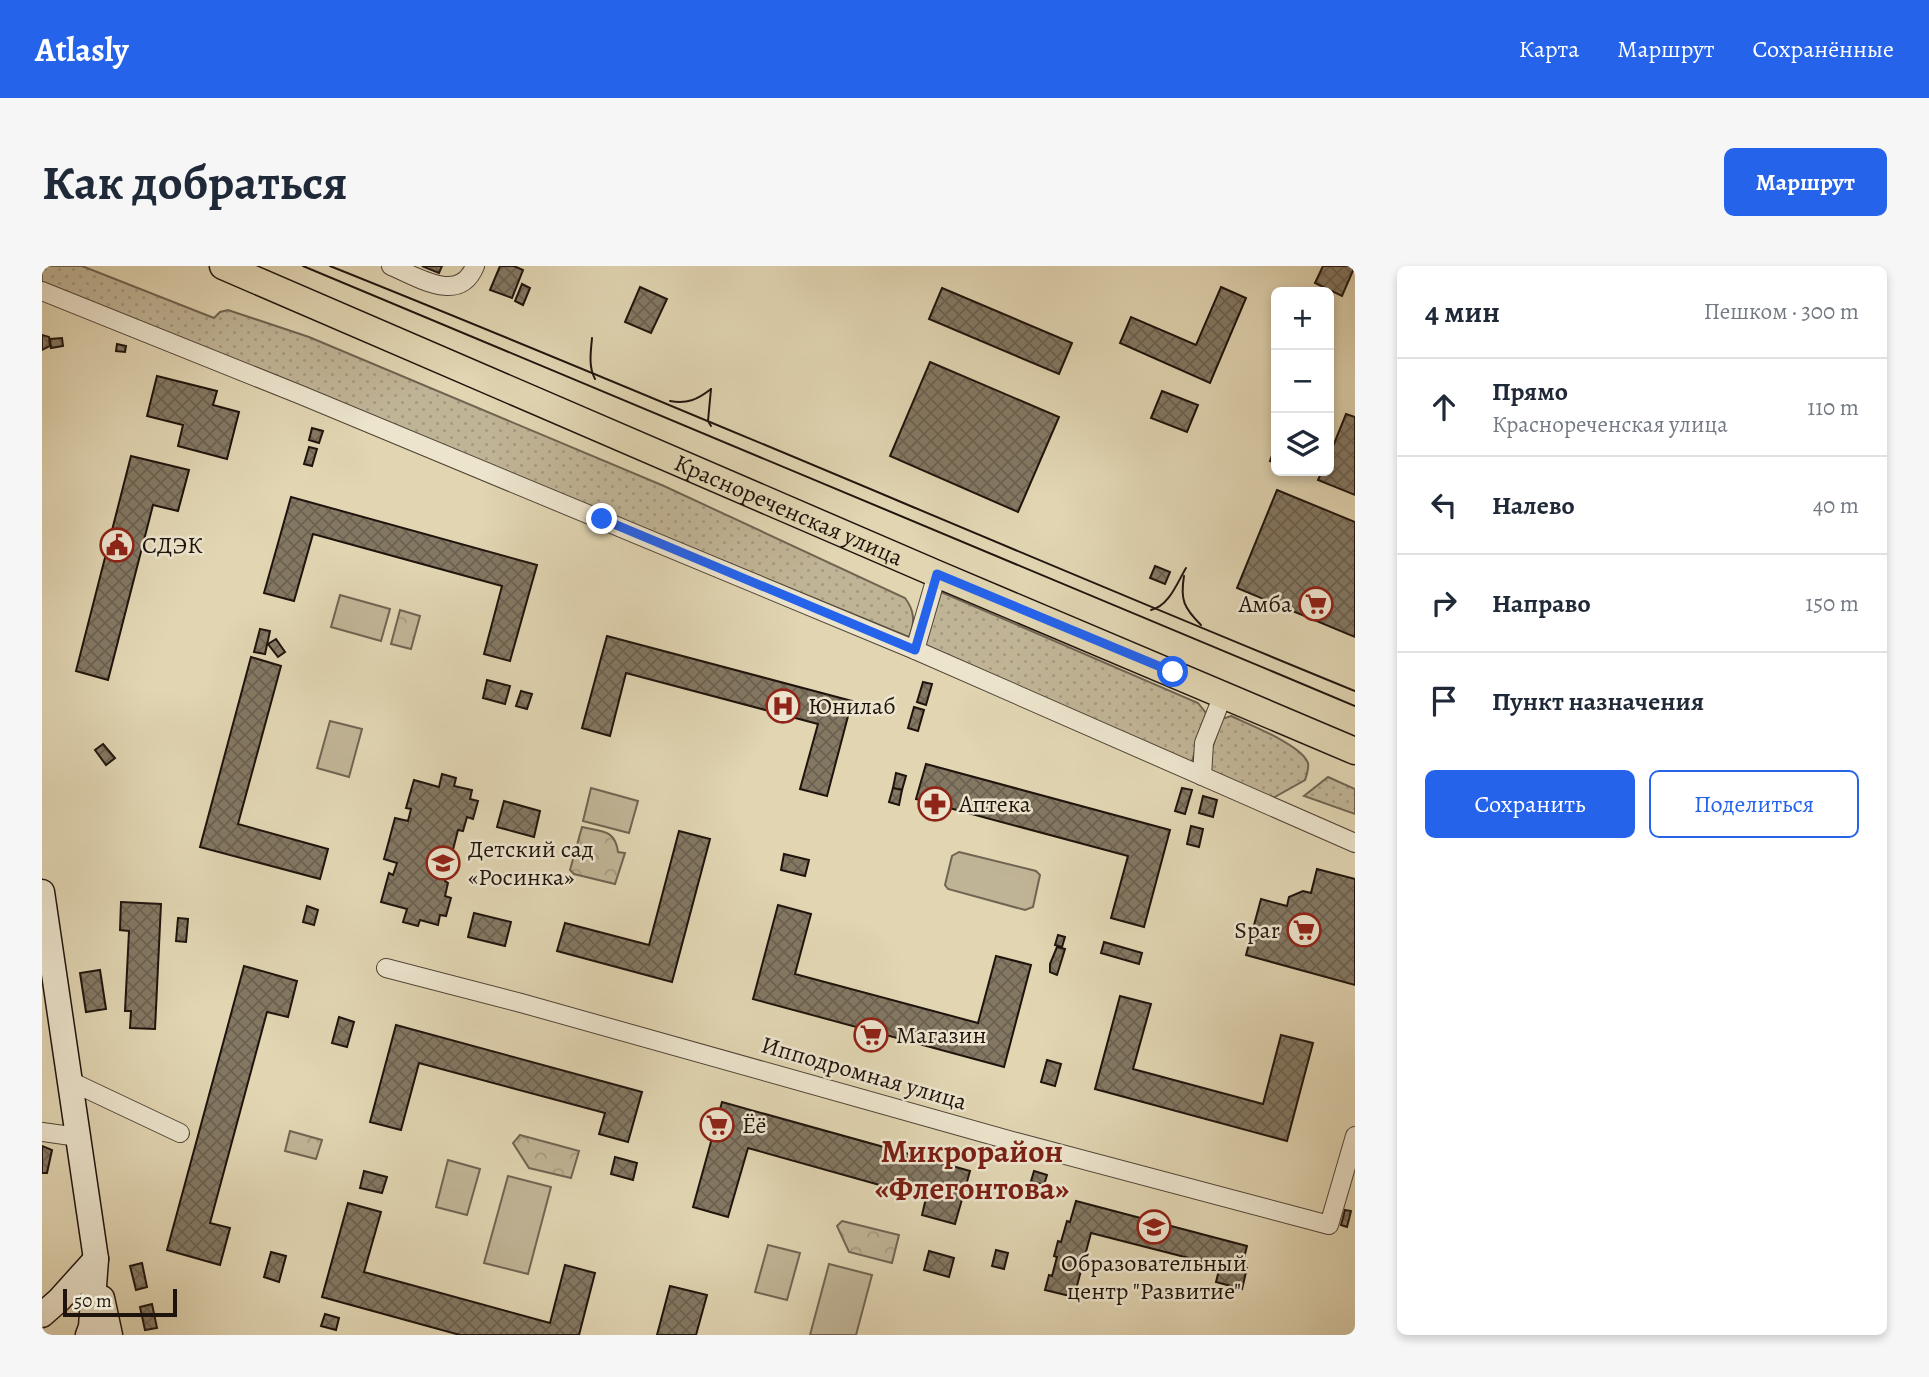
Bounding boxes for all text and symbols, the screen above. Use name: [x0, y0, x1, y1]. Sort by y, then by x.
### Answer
text: Atlasly: [35, 27, 129, 72]
text: Карта: [1519, 33, 1579, 65]
text: Маршрут: [1617, 33, 1715, 65]
text: Сохранённые: [1753, 33, 1894, 65]
button: Маршрут: [1724, 148, 1887, 216]
text: Как добраться: [42, 149, 348, 216]
map controls: [1271, 287, 1334, 476]
button: +: [1271, 287, 1334, 350]
text: 4 мин: [1425, 292, 1500, 332]
text: Пешком · 300 m: [1704, 296, 1859, 327]
button: −: [1271, 350, 1334, 413]
text: Прямо: [1492, 374, 1568, 409]
icon: ahead: [1425, 388, 1463, 426]
text: 110 m: [1807, 392, 1859, 423]
text: Краснореченская улица: [1492, 409, 1728, 440]
button: layers: [1271, 413, 1334, 476]
street label: Краснореченская улица: [669, 447, 908, 573]
icon: left: [1425, 486, 1463, 524]
text: Налево: [1492, 488, 1575, 523]
text: 40 m: [1813, 490, 1859, 521]
route end: [586, 503, 617, 534]
public building icon: СДЭК: [98, 526, 136, 564]
place label: СДЭК: [142, 529, 203, 561]
icon: right: [1425, 584, 1463, 622]
supermarket icon: Амба: [1297, 585, 1335, 623]
text: Направо: [1492, 586, 1591, 621]
place label: Амба: [1238, 588, 1292, 620]
text: 150 m: [1805, 588, 1859, 619]
route start: [1157, 656, 1188, 687]
icon: arrive: [1425, 682, 1463, 720]
text: Пункт назначения: [1492, 684, 1704, 719]
hospital icon: Юнилаб: [764, 687, 802, 725]
place label: Юнилаб: [808, 690, 896, 722]
button: Сохранить: [1425, 770, 1635, 838]
button: Поделиться: [1649, 770, 1859, 838]
pharmacy icon: Аптека: [916, 785, 954, 823]
place label: Аптека: [958, 788, 1031, 820]
place label: Детский сад «Росинка»: [468, 833, 594, 893]
school or university icon: Детский сад «Росинка»: [424, 844, 462, 882]
supermarket icon: Spar: [1285, 911, 1323, 949]
place label: Spar: [1234, 914, 1280, 946]
supermarket icon: Магазин: [852, 1016, 890, 1054]
place label: Магазин: [896, 1019, 987, 1051]
street label: Ипподромная улица: [757, 1028, 971, 1118]
supermarket icon: Ёё: [698, 1106, 736, 1144]
place label: Ёё: [742, 1109, 767, 1141]
district label: Микрорайон «Флегонтова»: [875, 1129, 1069, 1210]
school or university icon: Образовательный центр "Развитие": [1135, 1208, 1173, 1246]
place label: Образовательный центр "Развитие": [1061, 1247, 1247, 1307]
scale bar: [63, 1286, 177, 1318]
text: 50 m: [74, 1288, 112, 1314]

